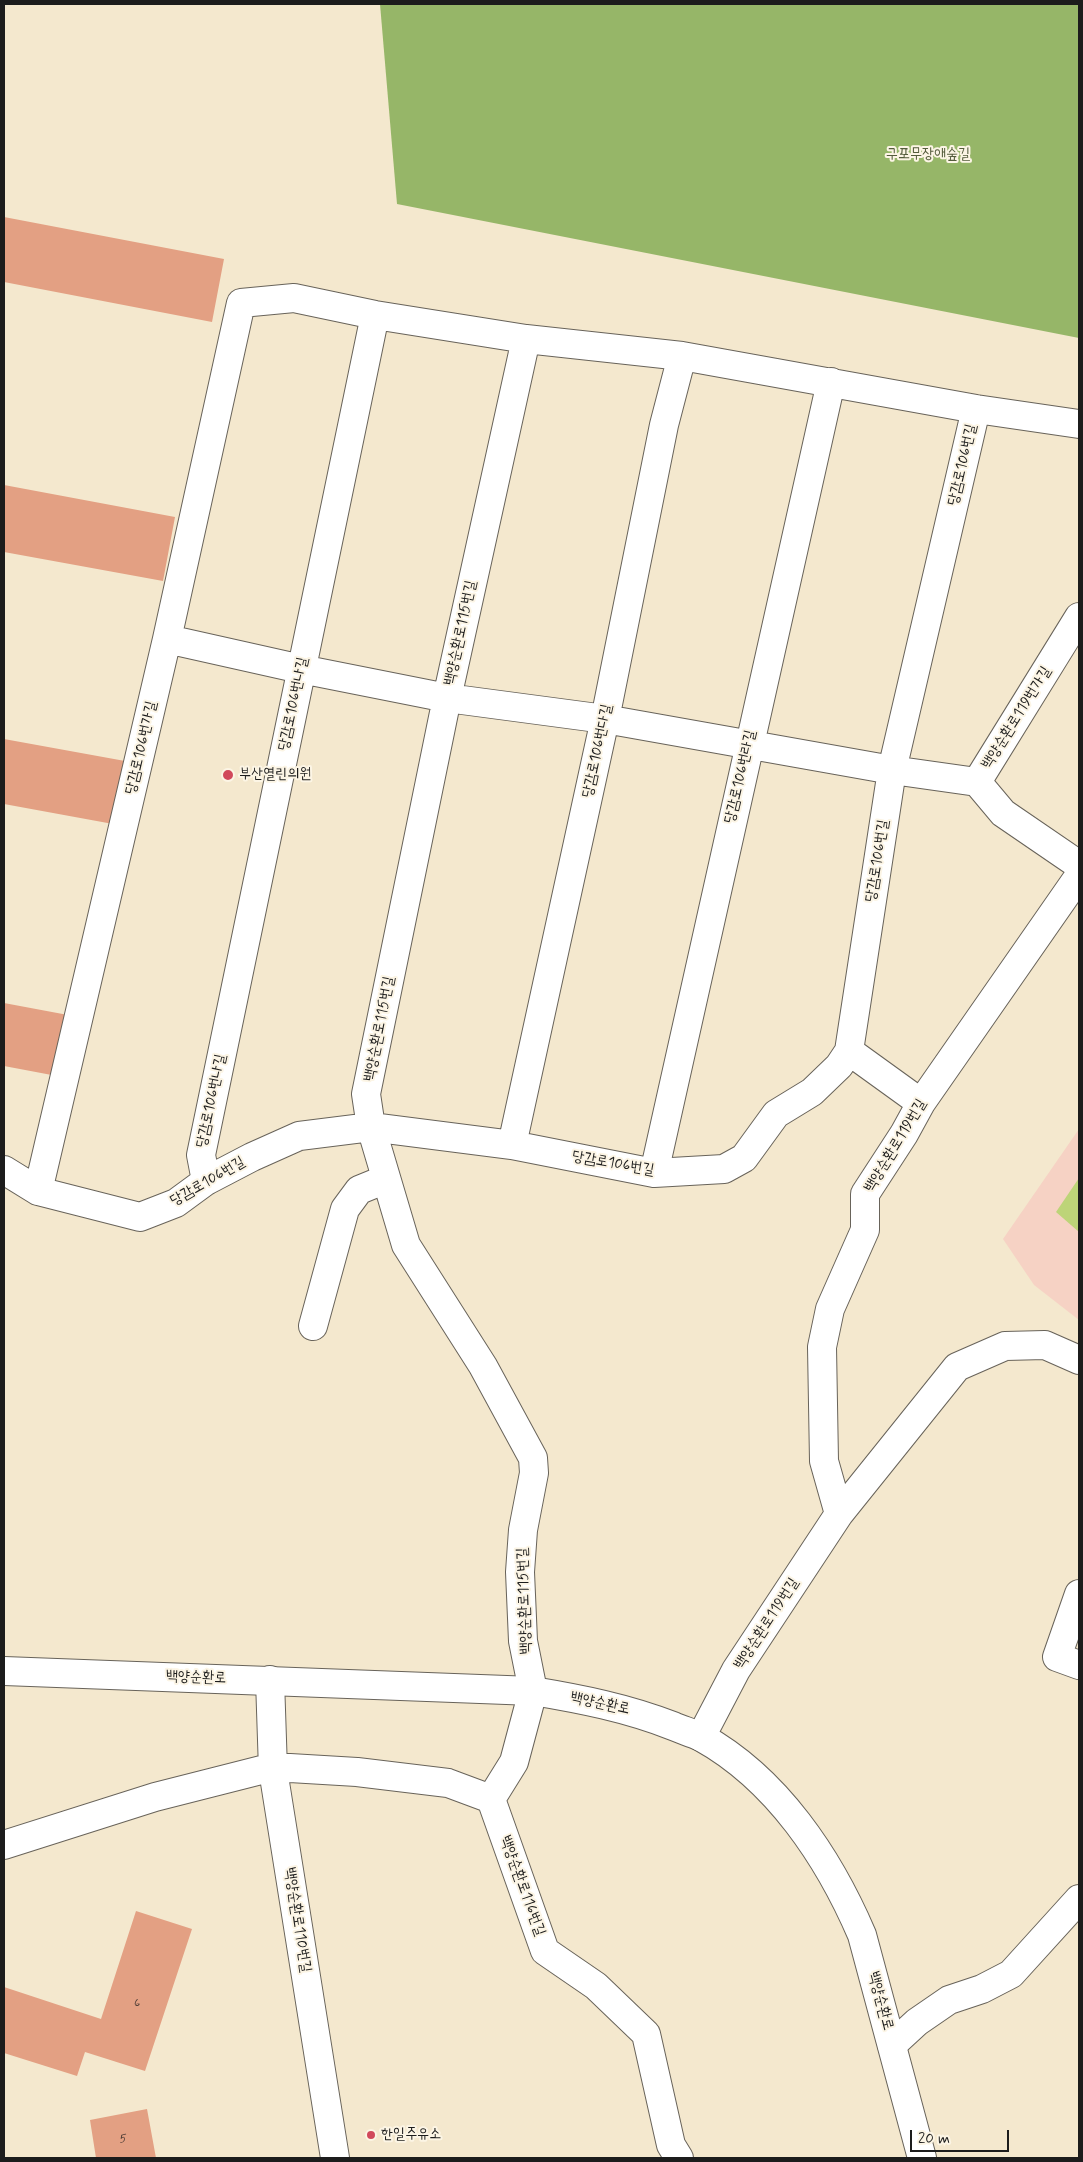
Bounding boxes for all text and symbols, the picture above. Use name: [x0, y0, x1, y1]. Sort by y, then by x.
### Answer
park label: 구포무장애숲길: [886, 146, 970, 164]
street label: 당감로106번길: [945, 422, 981, 508]
street label: 백양순환로115번길: [441, 579, 481, 687]
street label: 당감로106번나길: [275, 656, 313, 752]
street label: 백양순환로119번가길: [978, 663, 1056, 773]
street label: 당감로106번가길: [123, 700, 161, 796]
street label: 당감로106번다길: [579, 703, 617, 799]
street label: 당감로106번라길: [722, 729, 760, 825]
place label: 부산열린의원: [239, 766, 311, 784]
marker: 부산열린의원: [221, 768, 235, 782]
street label: 당감로106번길: [863, 819, 893, 903]
street label: 백양순환로115번길: [361, 975, 399, 1083]
street label: 당감로106번나길: [193, 1053, 231, 1149]
street label: 백양순환로119번길: [861, 1096, 931, 1196]
street label: 당감로106번길: [571, 1148, 655, 1180]
street label: 당감로106번길: [168, 1153, 248, 1211]
street label: 백양순환로115번길: [514, 1547, 536, 1655]
street label: 백양순환로119번길: [731, 1575, 803, 1673]
street label: 백양순환로: [166, 1668, 226, 1688]
street label: 백양순환로: [569, 1689, 631, 1719]
street label: 백양순환로116번길: [495, 1833, 549, 1939]
street label: 백양순환로110번길: [280, 1866, 314, 1974]
street label: 백양순환로: [863, 1970, 897, 2032]
house number: 6: [134, 1996, 140, 2010]
scale bar: [913, 2120, 1012, 2152]
place label: 한일주유소: [381, 2126, 441, 2144]
marker: 한일주유소: [365, 2129, 377, 2141]
text: 20 m: [918, 2129, 950, 2149]
house number: 5: [119, 2132, 127, 2146]

